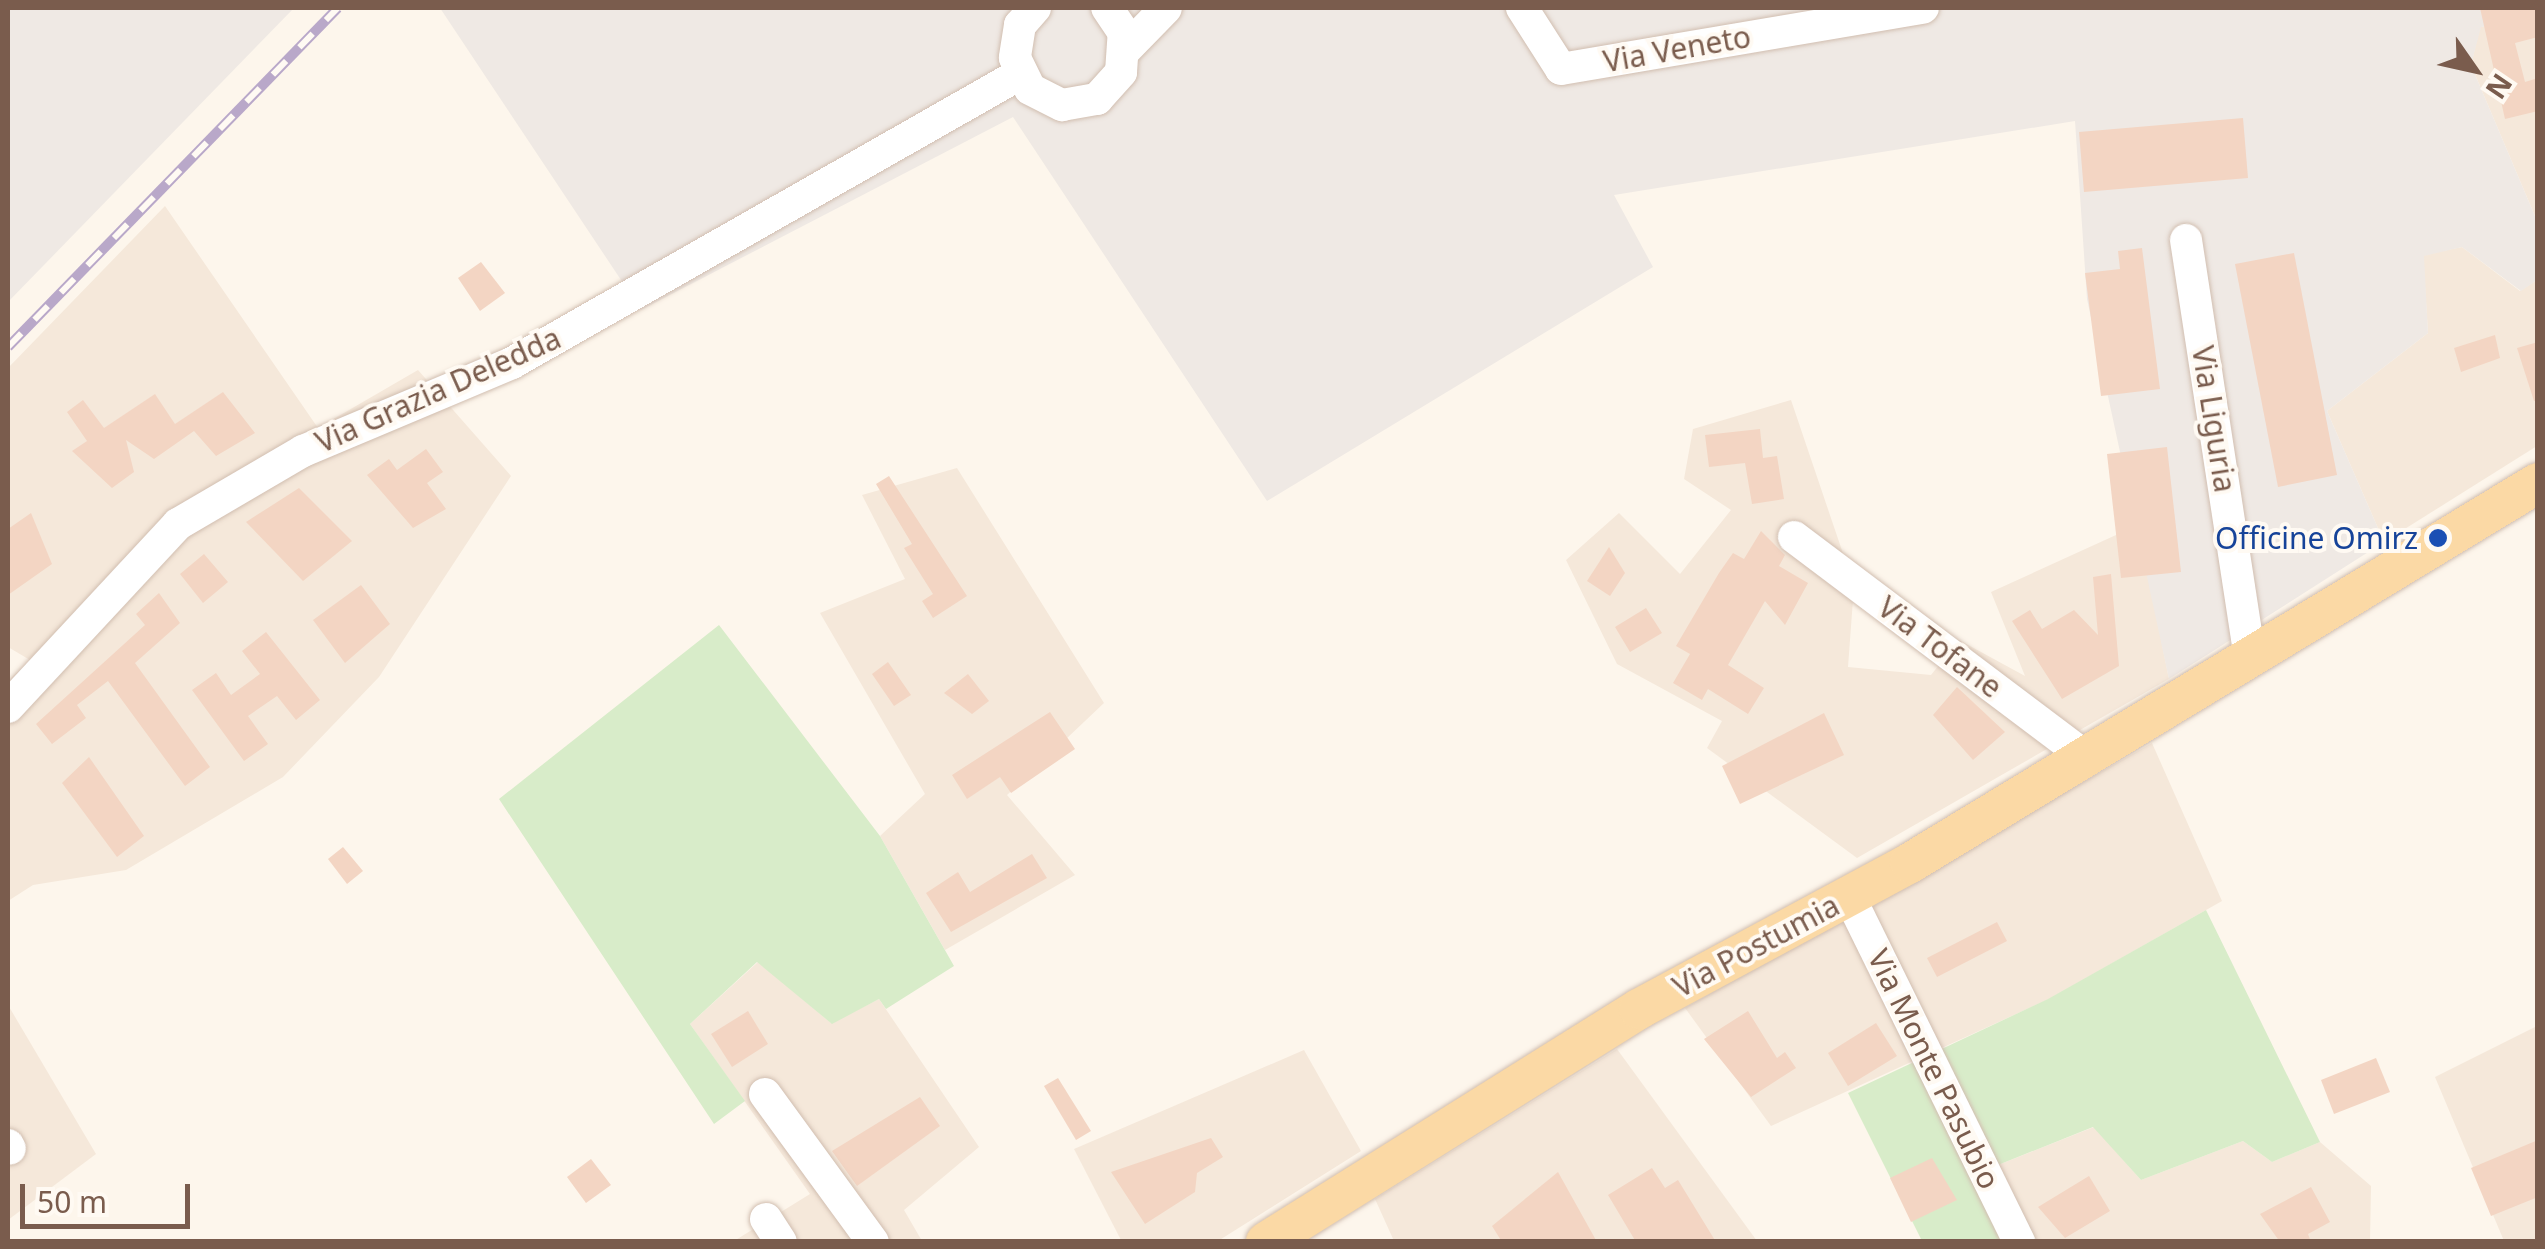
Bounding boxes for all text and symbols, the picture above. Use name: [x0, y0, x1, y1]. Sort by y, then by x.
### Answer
street label: Via Veneto: [1600, 18, 1754, 80]
north arrow: [2425, 20, 2525, 120]
text: N: [2478, 67, 2522, 107]
street label: Via Grazia Deledda: [310, 320, 566, 460]
street label: Via Liguria: [2185, 343, 2243, 495]
place label: Officine Omirz: [2215, 520, 2418, 556]
marker: Officine Omirz: [2427, 527, 2449, 549]
street label: Via Tofane: [1871, 589, 2009, 705]
street label: Via Postumia: [1667, 887, 1845, 1005]
street label: Via Monte Pasubio: [1860, 943, 2008, 1195]
scale bar: [25, 1164, 195, 1226]
text: 50 m: [37, 1181, 107, 1222]

